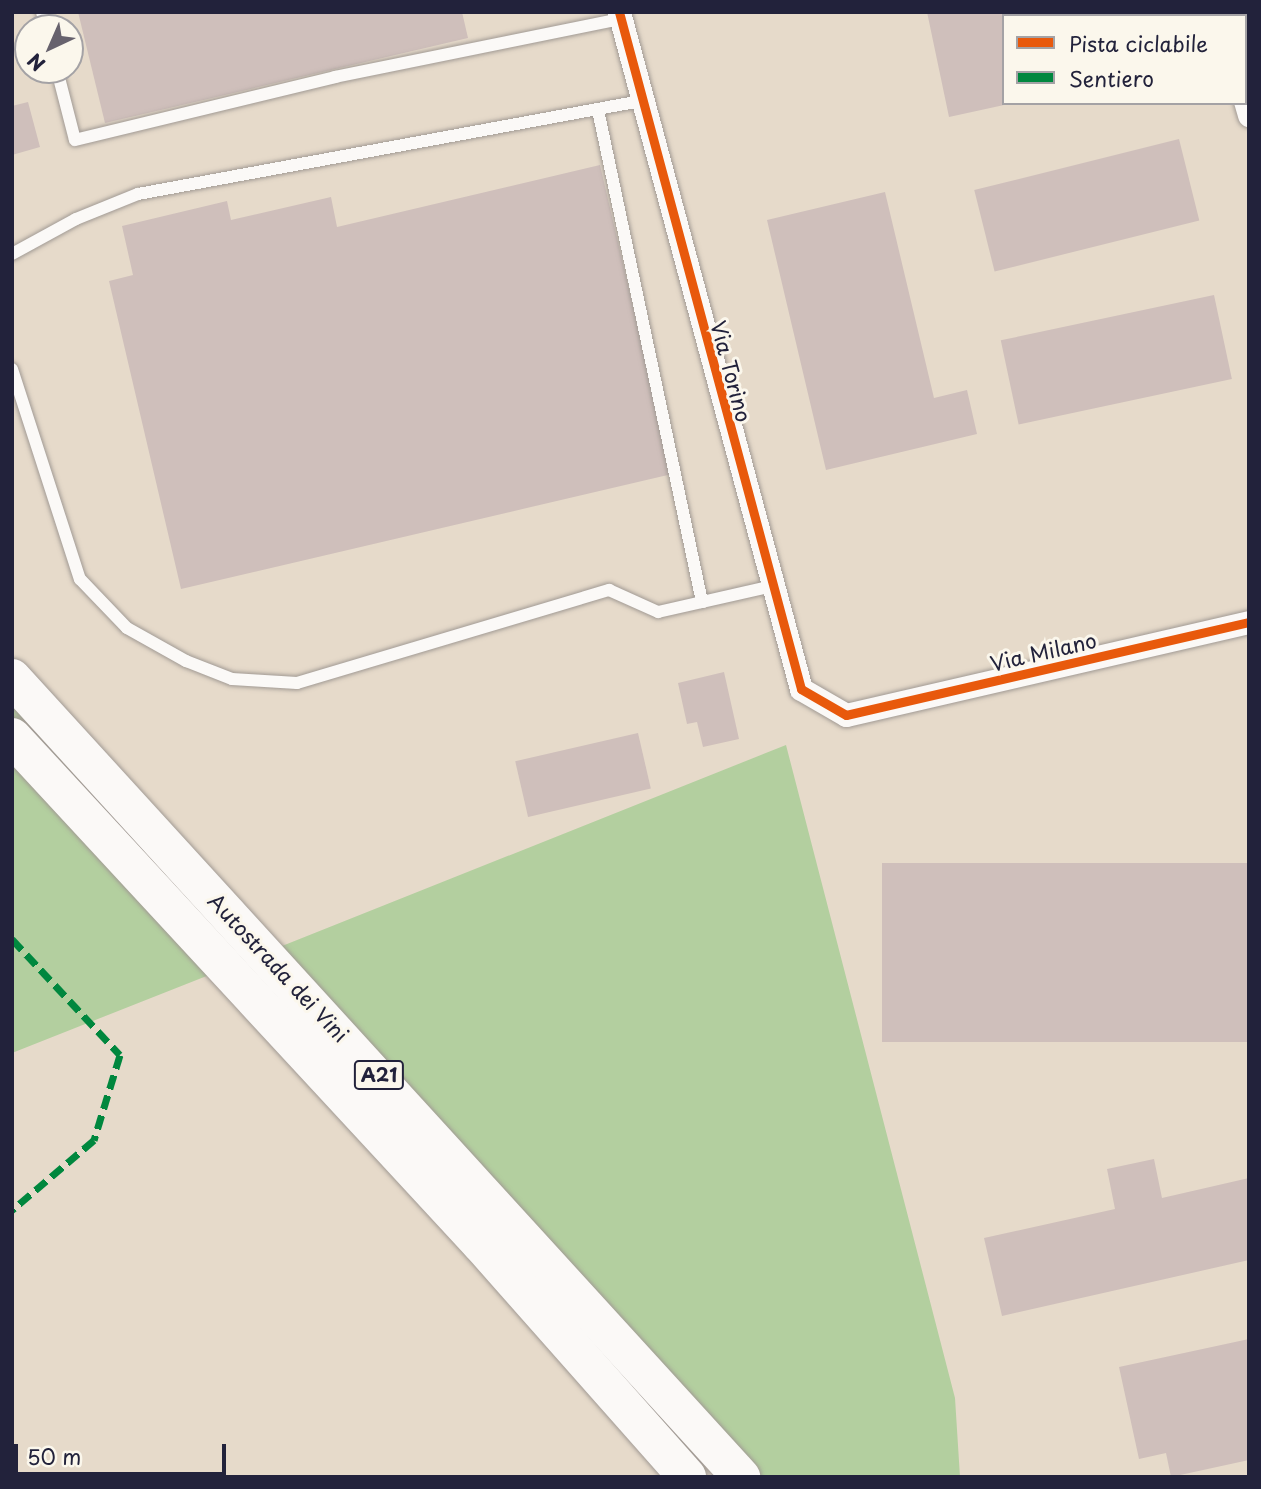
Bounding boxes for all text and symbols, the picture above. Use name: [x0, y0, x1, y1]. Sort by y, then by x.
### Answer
north arrow: [14, 14, 84, 84]
legend: [1002, 14, 1247, 105]
text: Pista ciclabile: [1069, 27, 1208, 59]
text: N: [21, 47, 51, 78]
text: Sentiero: [1069, 62, 1154, 94]
street label: Via Torino: [707, 318, 757, 424]
street label: Via Milano: [988, 627, 1098, 675]
street label: Autostrada dei Vini: [203, 887, 355, 1047]
road number: A21: [353, 1060, 405, 1091]
scale bar: [18, 1430, 229, 1474]
text: 50 m: [27, 1440, 81, 1472]

